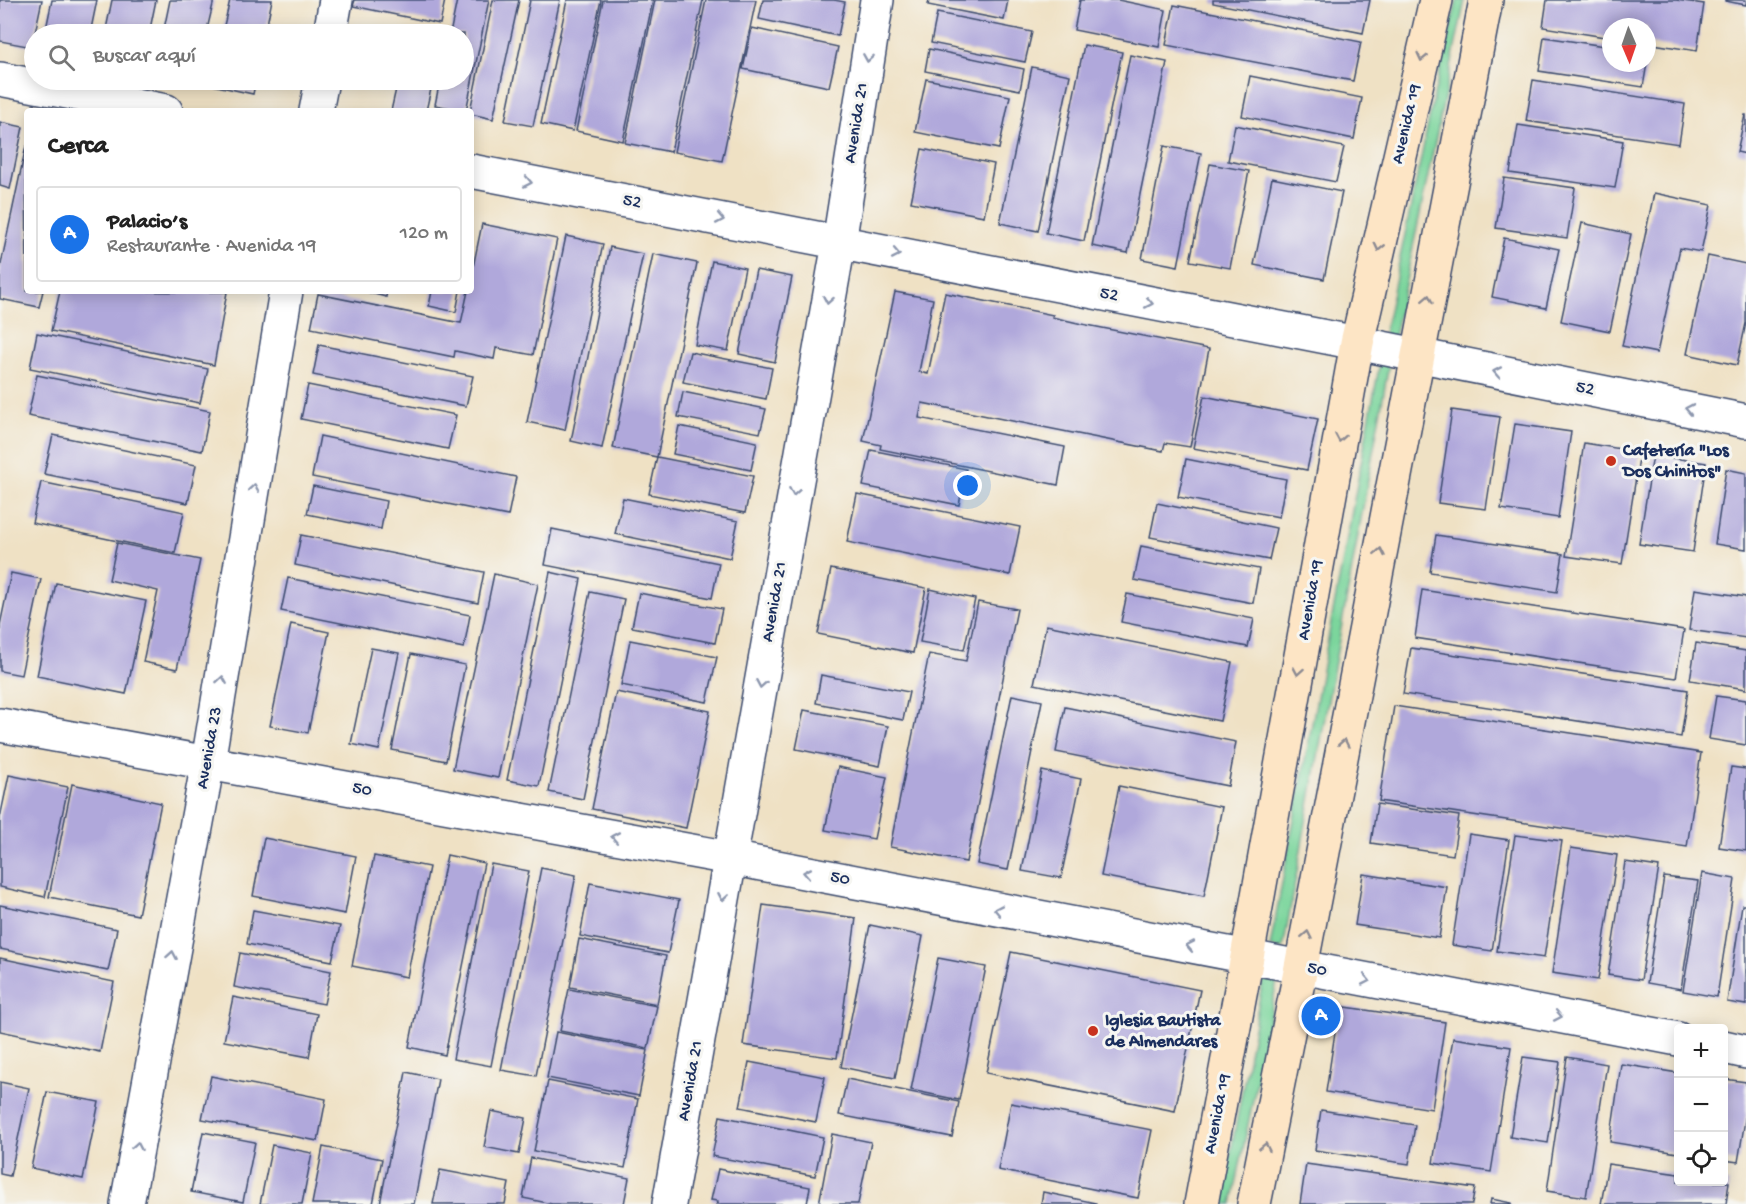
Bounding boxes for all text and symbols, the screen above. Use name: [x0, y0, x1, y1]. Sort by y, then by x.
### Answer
north arrow: [1602, 18, 1656, 72]
search box: [24, 24, 474, 90]
icon: search: [45, 41, 78, 74]
text: Buscar aquí: [93, 44, 196, 70]
one-way arrow: [1417, 52, 1430, 62]
one-way arrow: [862, 53, 874, 62]
street label: Avenida 21: [840, 81, 874, 165]
street label: Avenida 19: [1388, 82, 1426, 166]
text: Cerca: [48, 132, 108, 163]
one-way arrow: [523, 175, 533, 188]
street label: 52: [621, 190, 643, 214]
text: Palacio’s: [107, 210, 187, 236]
one-way arrow: [714, 212, 724, 225]
text: A: [64, 223, 75, 246]
text: 120 m: [400, 223, 448, 246]
text: Restaurante · Avenida 19: [107, 236, 316, 259]
one-way arrow: [1373, 242, 1386, 252]
one-way arrow: [891, 247, 901, 260]
street label: 52: [1098, 283, 1120, 307]
one-way arrow: [1421, 294, 1434, 304]
one-way arrow: [823, 296, 835, 305]
one-way arrow: [1144, 296, 1154, 309]
one-way arrow: [1493, 366, 1503, 379]
street label: 52: [1574, 377, 1596, 401]
one-way arrow: [1684, 403, 1694, 416]
one-way arrow: [1334, 433, 1347, 443]
place label: Cafetería "Los Dos Chinitos": [1621, 441, 1730, 483]
marker: Cafetería "Los Dos Chinitos": [1604, 454, 1618, 468]
your location: [953, 471, 982, 500]
one-way arrow: [247, 483, 259, 492]
one-way arrow: [789, 488, 801, 497]
one-way arrow: [1373, 547, 1386, 557]
street label: Avenida 19: [1294, 558, 1328, 642]
street label: Avenida 21: [758, 560, 792, 644]
one-way arrow: [1292, 666, 1305, 676]
one-way arrow: [215, 675, 227, 685]
one-way arrow: [755, 680, 767, 689]
street label: Avenida 23: [192, 705, 228, 791]
one-way arrow: [1337, 739, 1350, 749]
street label: 50: [350, 778, 374, 802]
one-way arrow: [610, 831, 620, 844]
one-way arrow: [802, 867, 812, 880]
street label: 50: [828, 867, 852, 891]
one-way arrow: [717, 892, 730, 902]
one-way arrow: [993, 904, 1003, 917]
one-way arrow: [1300, 930, 1313, 940]
one-way arrow: [1185, 940, 1195, 953]
one-way arrow: [166, 950, 178, 959]
street label: 50: [1305, 958, 1329, 982]
one-way arrow: [1361, 973, 1371, 986]
pin: A: [1302, 994, 1340, 1038]
one-way arrow: [1553, 1009, 1563, 1022]
place label: Iglesia Bautista de Almendares: [1105, 1011, 1221, 1053]
marker: Iglesia Bautista de Almendares: [1086, 1024, 1100, 1038]
map controls: [1674, 1024, 1728, 1186]
button: +: [1674, 1024, 1728, 1078]
street label: Avenida 21: [674, 1039, 708, 1123]
street label: Avenida 19: [1200, 1072, 1236, 1156]
button: −: [1674, 1078, 1728, 1132]
button: locate: [1674, 1132, 1728, 1186]
one-way arrow: [130, 1142, 143, 1152]
one-way arrow: [1258, 1142, 1271, 1152]

